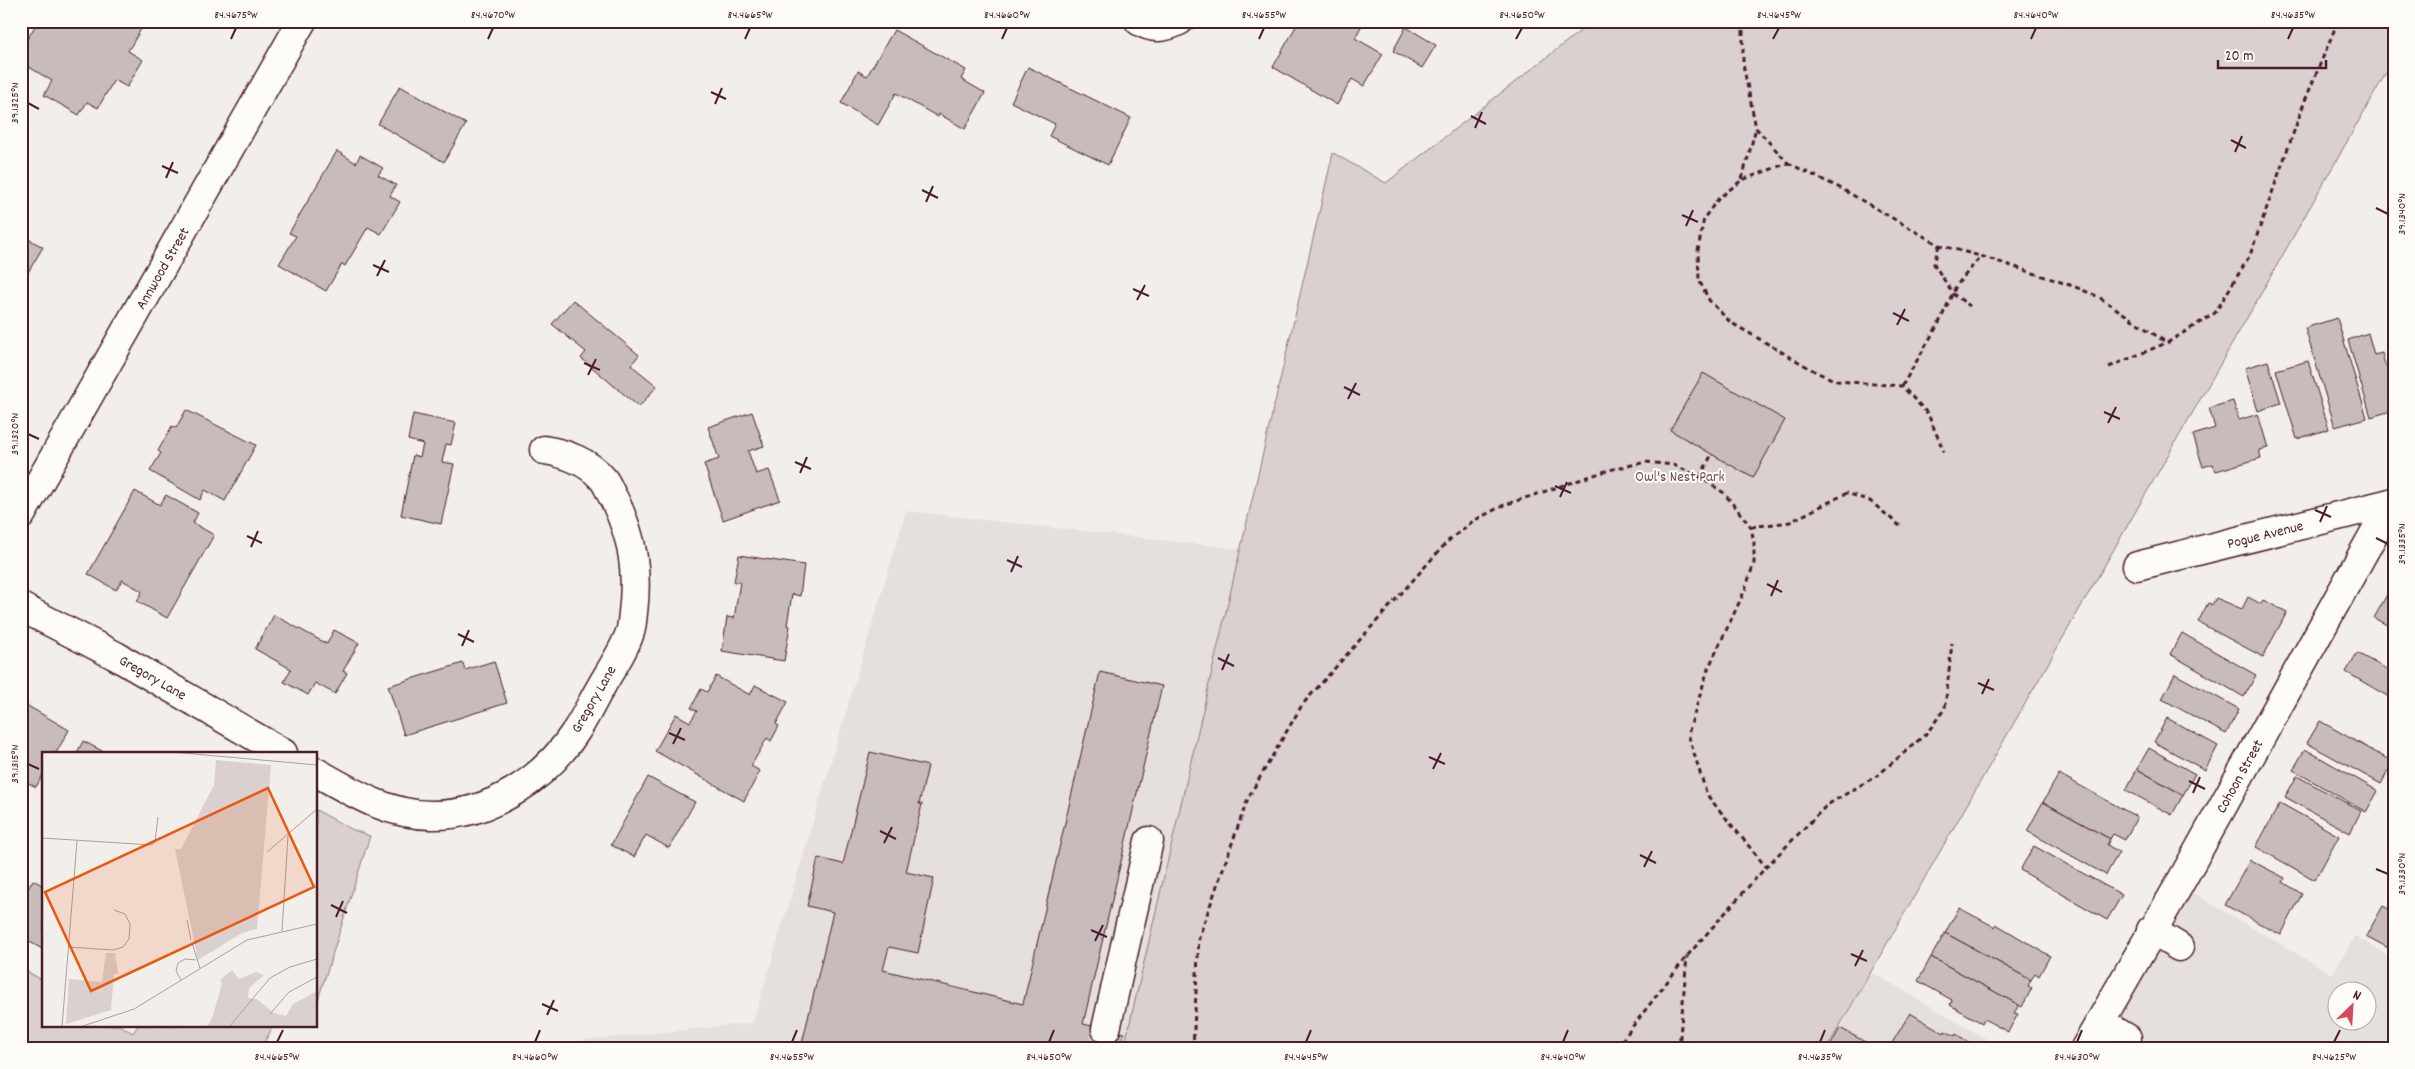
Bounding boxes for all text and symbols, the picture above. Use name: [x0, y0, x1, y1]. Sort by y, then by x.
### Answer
text: 84.4675°W: [214, 7, 258, 24]
text: 84.4670°W: [471, 7, 515, 24]
text: 84.4665°W: [728, 7, 773, 24]
text: 84.4660°W: [984, 7, 1030, 24]
text: 84.4655°W: [1242, 7, 1286, 24]
text: 84.4650°W: [1499, 7, 1545, 24]
text: 84.4645°W: [1757, 7, 1801, 24]
text: 84.4640°W: [2014, 7, 2059, 24]
text: 84.4635°W: [2271, 7, 2315, 24]
scale bar: [2218, 38, 2325, 70]
text: 20 m: [2225, 46, 2253, 68]
text: 39.1325°N: [7, 82, 24, 124]
text: 39.1340°N: [2394, 193, 2411, 235]
street label: Annwood Street: [131, 223, 196, 314]
text: 39.1320°N: [7, 413, 24, 455]
park label: Owl's Nest Park: [1635, 467, 1725, 489]
street label: Pogue Avenue: [2225, 516, 2306, 556]
text: 39.1335°N: [2394, 523, 2411, 565]
street label: Gregory Lane: [114, 651, 190, 707]
street label: Gregory Lane: [567, 662, 623, 738]
street label: Cohoon Street: [2211, 736, 2270, 818]
text: 39.1315°N: [7, 745, 24, 783]
inset map: [42, 752, 318, 1026]
text: 39.1330°N: [2394, 853, 2411, 895]
north arrow: [2328, 982, 2378, 1032]
text: N: [2349, 986, 2364, 1007]
text: 84.4665°W: [255, 1049, 300, 1066]
text: 84.4660°W: [512, 1049, 558, 1066]
text: 84.4655°W: [770, 1049, 814, 1066]
text: 84.4650°W: [1026, 1049, 1072, 1066]
text: 84.4645°W: [1284, 1049, 1328, 1066]
text: 84.4640°W: [1541, 1049, 1586, 1066]
text: 84.4635°W: [1798, 1049, 1842, 1066]
text: 84.4630°W: [2054, 1049, 2100, 1066]
text: 84.4625°W: [2312, 1049, 2356, 1066]

